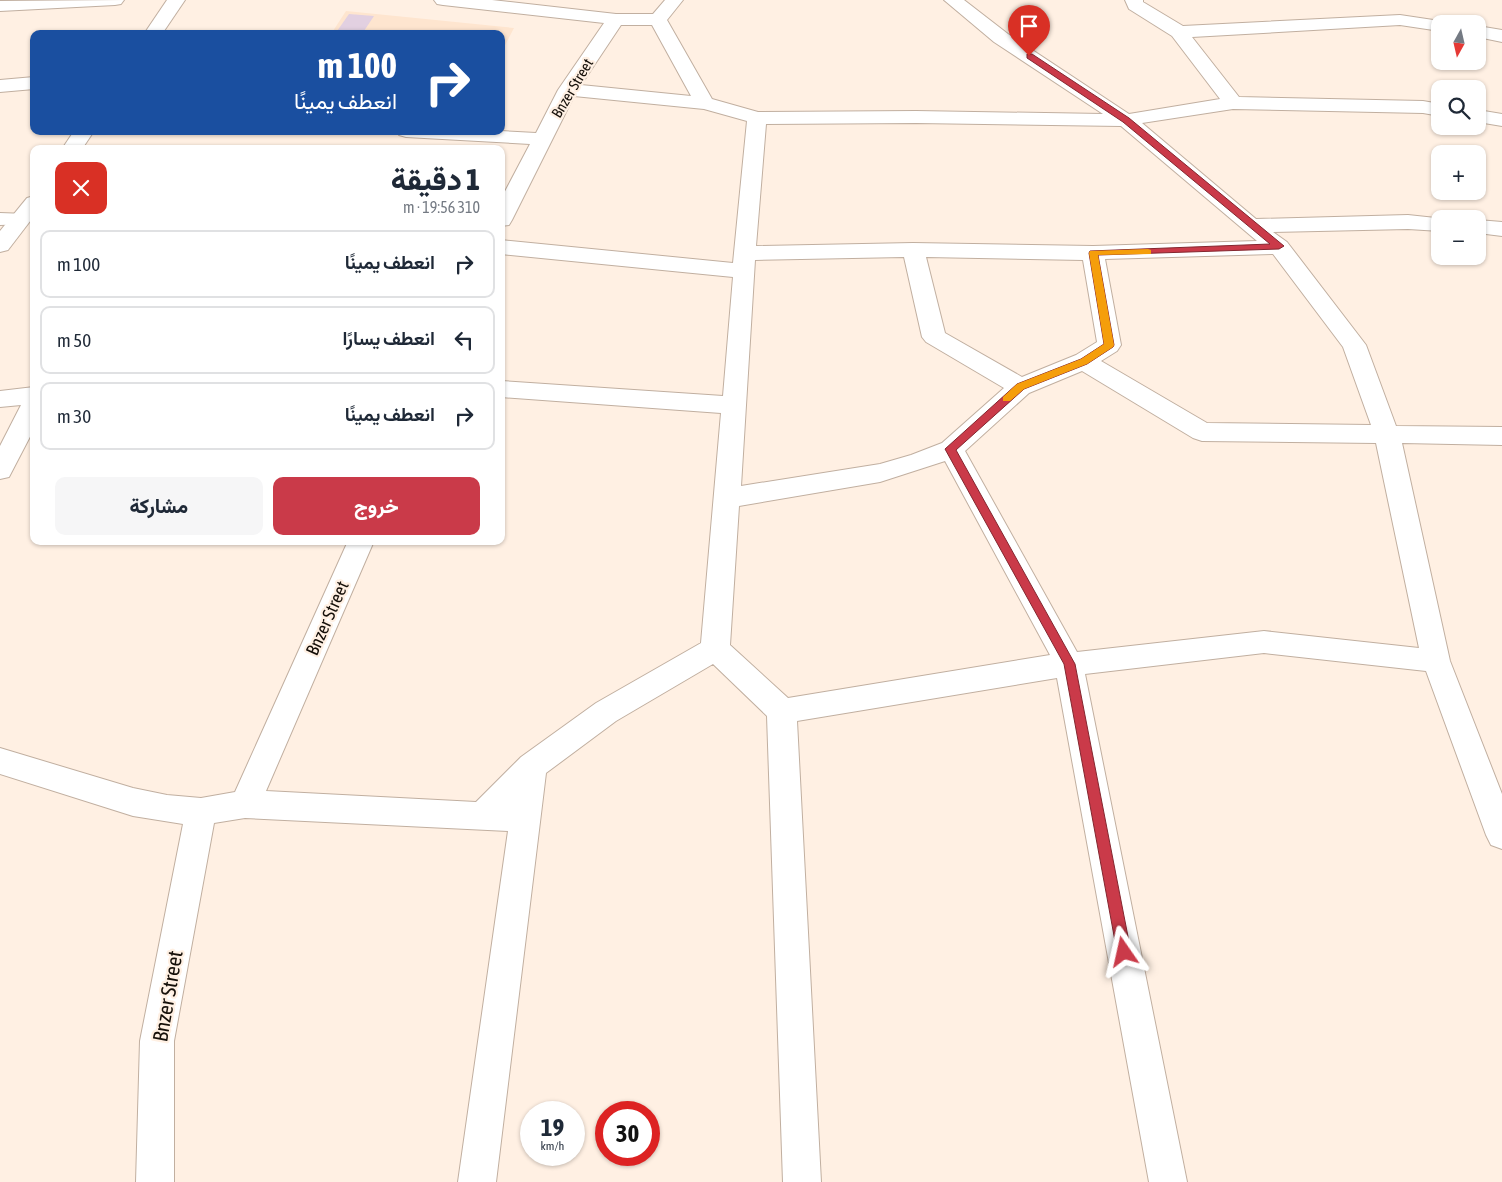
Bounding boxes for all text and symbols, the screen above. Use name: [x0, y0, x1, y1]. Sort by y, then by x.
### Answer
pin: [1008, 5, 1050, 56]
icon: arrive: [1015, 12, 1043, 40]
north arrow: [1431, 15, 1486, 70]
map controls: [1431, 15, 1486, 265]
text: 100 m: [318, 45, 397, 85]
icon: right: [415, 50, 480, 115]
street label: Bnzer Street: [548, 55, 596, 121]
button: search: [1431, 80, 1486, 135]
text: انعطف يمينًا: [294, 88, 397, 114]
button: +: [1431, 145, 1486, 200]
button: close: [55, 162, 107, 214]
text: 1 دقيقة: [391, 162, 480, 196]
text: 310 m · 19:56: [403, 198, 480, 216]
button: −: [1431, 210, 1486, 265]
icon: right: [450, 250, 478, 278]
text: انعطف يمينًا: [345, 251, 435, 273]
text: 100 m: [57, 253, 100, 275]
icon: left: [450, 326, 478, 354]
text: انعطف يسارًا: [342, 327, 435, 349]
text: 50 m: [57, 329, 91, 351]
icon: right: [450, 402, 478, 430]
text: انعطف يمينًا: [345, 403, 435, 425]
text: 30 m: [57, 405, 91, 427]
button: مشاركة: [55, 477, 263, 535]
button: خروج: [273, 477, 480, 535]
street label: Bnzer Street: [301, 578, 353, 658]
position arrow: [1097, 925, 1149, 977]
street label: Bnzer Street: [147, 949, 187, 1043]
speed limit sign: 30: [595, 1101, 660, 1166]
text: 19: [541, 1113, 564, 1141]
text: km/h: [541, 1139, 564, 1153]

